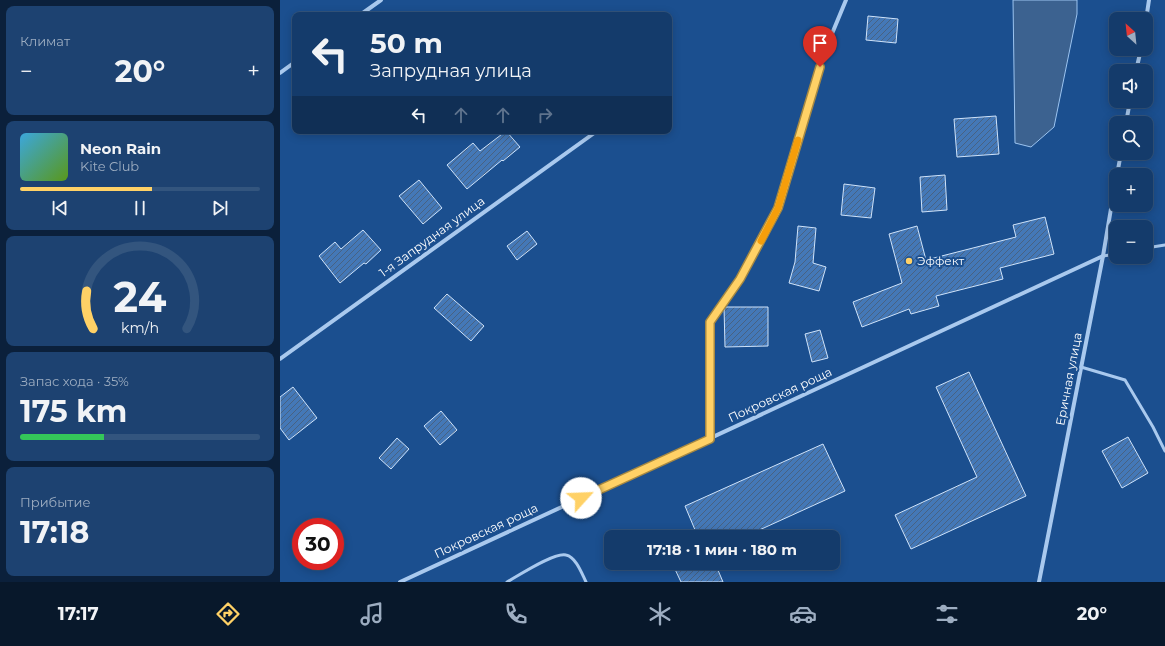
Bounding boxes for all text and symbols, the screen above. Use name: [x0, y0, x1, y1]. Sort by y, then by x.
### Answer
north arrow: [1109, 12, 1153, 56]
map controls: [1109, 12, 1153, 264]
text: 50 m: [370, 26, 443, 60]
pin: [803, 26, 837, 67]
icon: left: [304, 28, 356, 80]
icon: arrive: [809, 32, 831, 54]
text: Климат: [20, 33, 70, 49]
text: 20°: [115, 53, 165, 90]
text: −: [20, 58, 33, 85]
text: +: [247, 58, 260, 85]
text: Запрудная улица: [370, 60, 532, 82]
button: sound: [1109, 64, 1153, 108]
icon: left: [408, 104, 430, 126]
icon: ahead: [450, 104, 472, 126]
icon: ahead: [492, 104, 514, 126]
icon: right: [534, 104, 556, 126]
button: search: [1109, 116, 1153, 160]
text: Neon Rain: [80, 139, 161, 158]
text: Kite Club: [80, 158, 139, 174]
button: +: [1109, 168, 1153, 212]
street label: 1-я Запрудная улица: [376, 193, 487, 280]
icon: previous: [49, 197, 71, 219]
icon: pause: [129, 197, 151, 219]
icon: next: [209, 197, 231, 219]
button: −: [1109, 220, 1153, 264]
place label: Эффект: [917, 253, 965, 268]
marker: Эффект: [904, 256, 914, 266]
text: 24: [114, 272, 167, 322]
text: km/h: [121, 319, 159, 337]
street label: Еричная улица: [1052, 331, 1085, 427]
street label: Покровская роща: [726, 364, 834, 425]
text: Запас хода · 35%: [20, 373, 129, 389]
text: 175 km: [20, 393, 127, 430]
position arrow: [560, 477, 602, 519]
text: Прибытие: [20, 494, 91, 510]
street label: Покровская роща: [432, 500, 540, 561]
text: 17:18: [20, 514, 89, 551]
speed limit sign: 30: [292, 518, 344, 570]
text: 17:18 · 1 мин · 180 m: [647, 540, 797, 559]
icon: directions: [214, 600, 242, 628]
icon: music: [358, 600, 386, 628]
icon: phone: [502, 600, 530, 628]
icon: climate: [646, 600, 674, 628]
icon: car: [789, 600, 817, 628]
icon: filters: [933, 600, 961, 628]
text: 17:17: [58, 603, 99, 625]
text: 20°: [1077, 603, 1107, 625]

